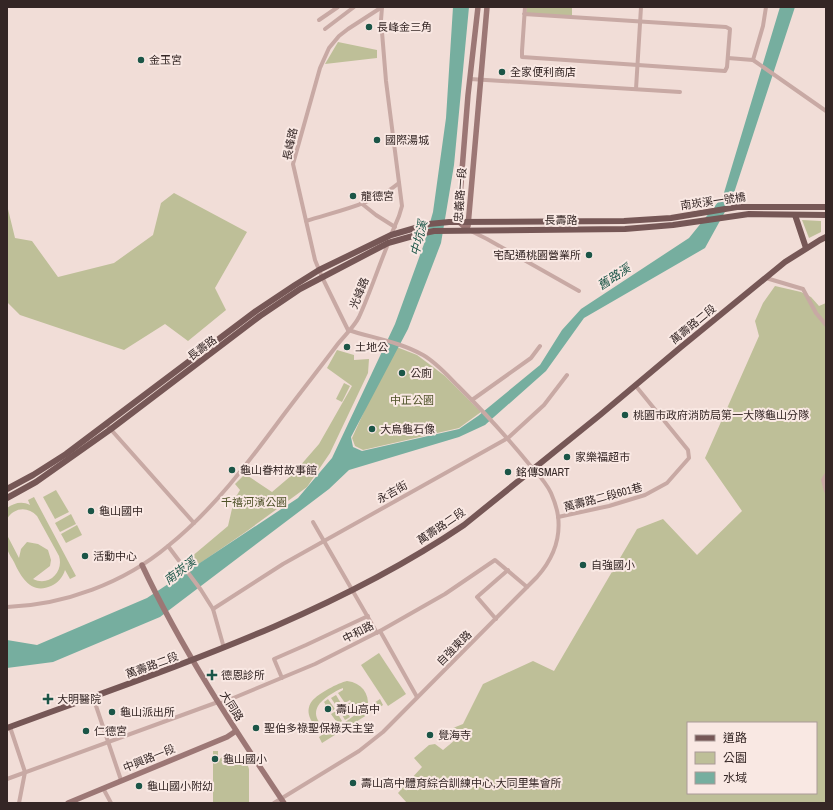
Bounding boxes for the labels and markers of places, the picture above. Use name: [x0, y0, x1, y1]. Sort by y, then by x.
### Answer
place label: 長峰金三角: [377, 20, 432, 34]
marker: 長峰金三角: [364, 22, 374, 32]
place label: 金玉宮: [149, 53, 182, 67]
marker: 金玉宮: [136, 55, 146, 65]
place label: 全家便利商店: [510, 65, 576, 79]
marker: 全家便利商店: [497, 67, 507, 77]
place label: 國際湯城: [385, 133, 429, 147]
marker: 國際湯城: [372, 135, 382, 145]
place label: 龍德宮: [361, 189, 394, 203]
marker: 龍德宮: [348, 191, 358, 201]
place label: 宅配通桃園營業所: [493, 248, 581, 262]
marker: 宅配通桃園營業所: [584, 250, 594, 260]
place label: 土地公: [355, 340, 388, 354]
marker: 土地公: [342, 342, 352, 352]
place label: 公廁: [410, 366, 432, 380]
marker: 公廁: [397, 368, 407, 378]
place label: 桃園市政府消防局第一大隊龜山分隊: [633, 408, 809, 422]
marker: 桃園市政府消防局第一大隊龜山分隊: [620, 410, 630, 420]
place label: 大烏龜石像: [380, 422, 435, 436]
marker: 大烏龜石像: [367, 424, 377, 434]
place label: 家樂福超市: [575, 450, 630, 464]
marker: 家樂福超市: [562, 452, 572, 462]
place label: 龜山眷村故事館: [240, 463, 317, 477]
marker: 龜山眷村故事館: [227, 465, 237, 475]
place label: 銘傳SMART: [516, 465, 570, 479]
marker: 銘傳SMART: [503, 467, 513, 477]
place label: 龜山國中: [99, 504, 143, 518]
marker: 龜山國中: [86, 506, 96, 516]
place label: 活動中心: [93, 549, 137, 563]
marker: 活動中心: [80, 551, 90, 561]
place label: 自強國小: [591, 558, 635, 572]
marker: 自強國小: [578, 560, 588, 570]
place label: 德恩診所: [221, 668, 265, 682]
marker: 德恩診所: [206, 669, 218, 681]
place label: 大明醫院: [57, 692, 101, 706]
marker: 大明醫院: [42, 693, 54, 705]
place label: 壽山高中: [336, 702, 380, 716]
marker: 壽山高中: [323, 704, 333, 714]
place label: 龜山派出所: [120, 705, 175, 719]
marker: 龜山派出所: [107, 707, 117, 717]
place label: 聖伯多祿聖保祿天主堂: [264, 721, 374, 735]
marker: 聖伯多祿聖保祿天主堂: [251, 723, 261, 733]
place label: 仁德宮: [94, 724, 127, 738]
marker: 仁德宮: [81, 726, 91, 736]
place label: 覺海寺: [438, 728, 471, 742]
marker: 覺海寺: [425, 730, 435, 740]
place label: 龜山國小: [223, 752, 267, 766]
marker: 龜山國小: [210, 754, 220, 764]
place label: 壽山高中體育綜合訓練中心,大同里集會所: [361, 776, 562, 790]
marker: 壽山高中體育綜合訓練中心,大同里集會所: [348, 778, 358, 788]
place label: 龜山國小附幼: [147, 779, 213, 793]
marker: 龜山國小附幼: [134, 781, 144, 791]

